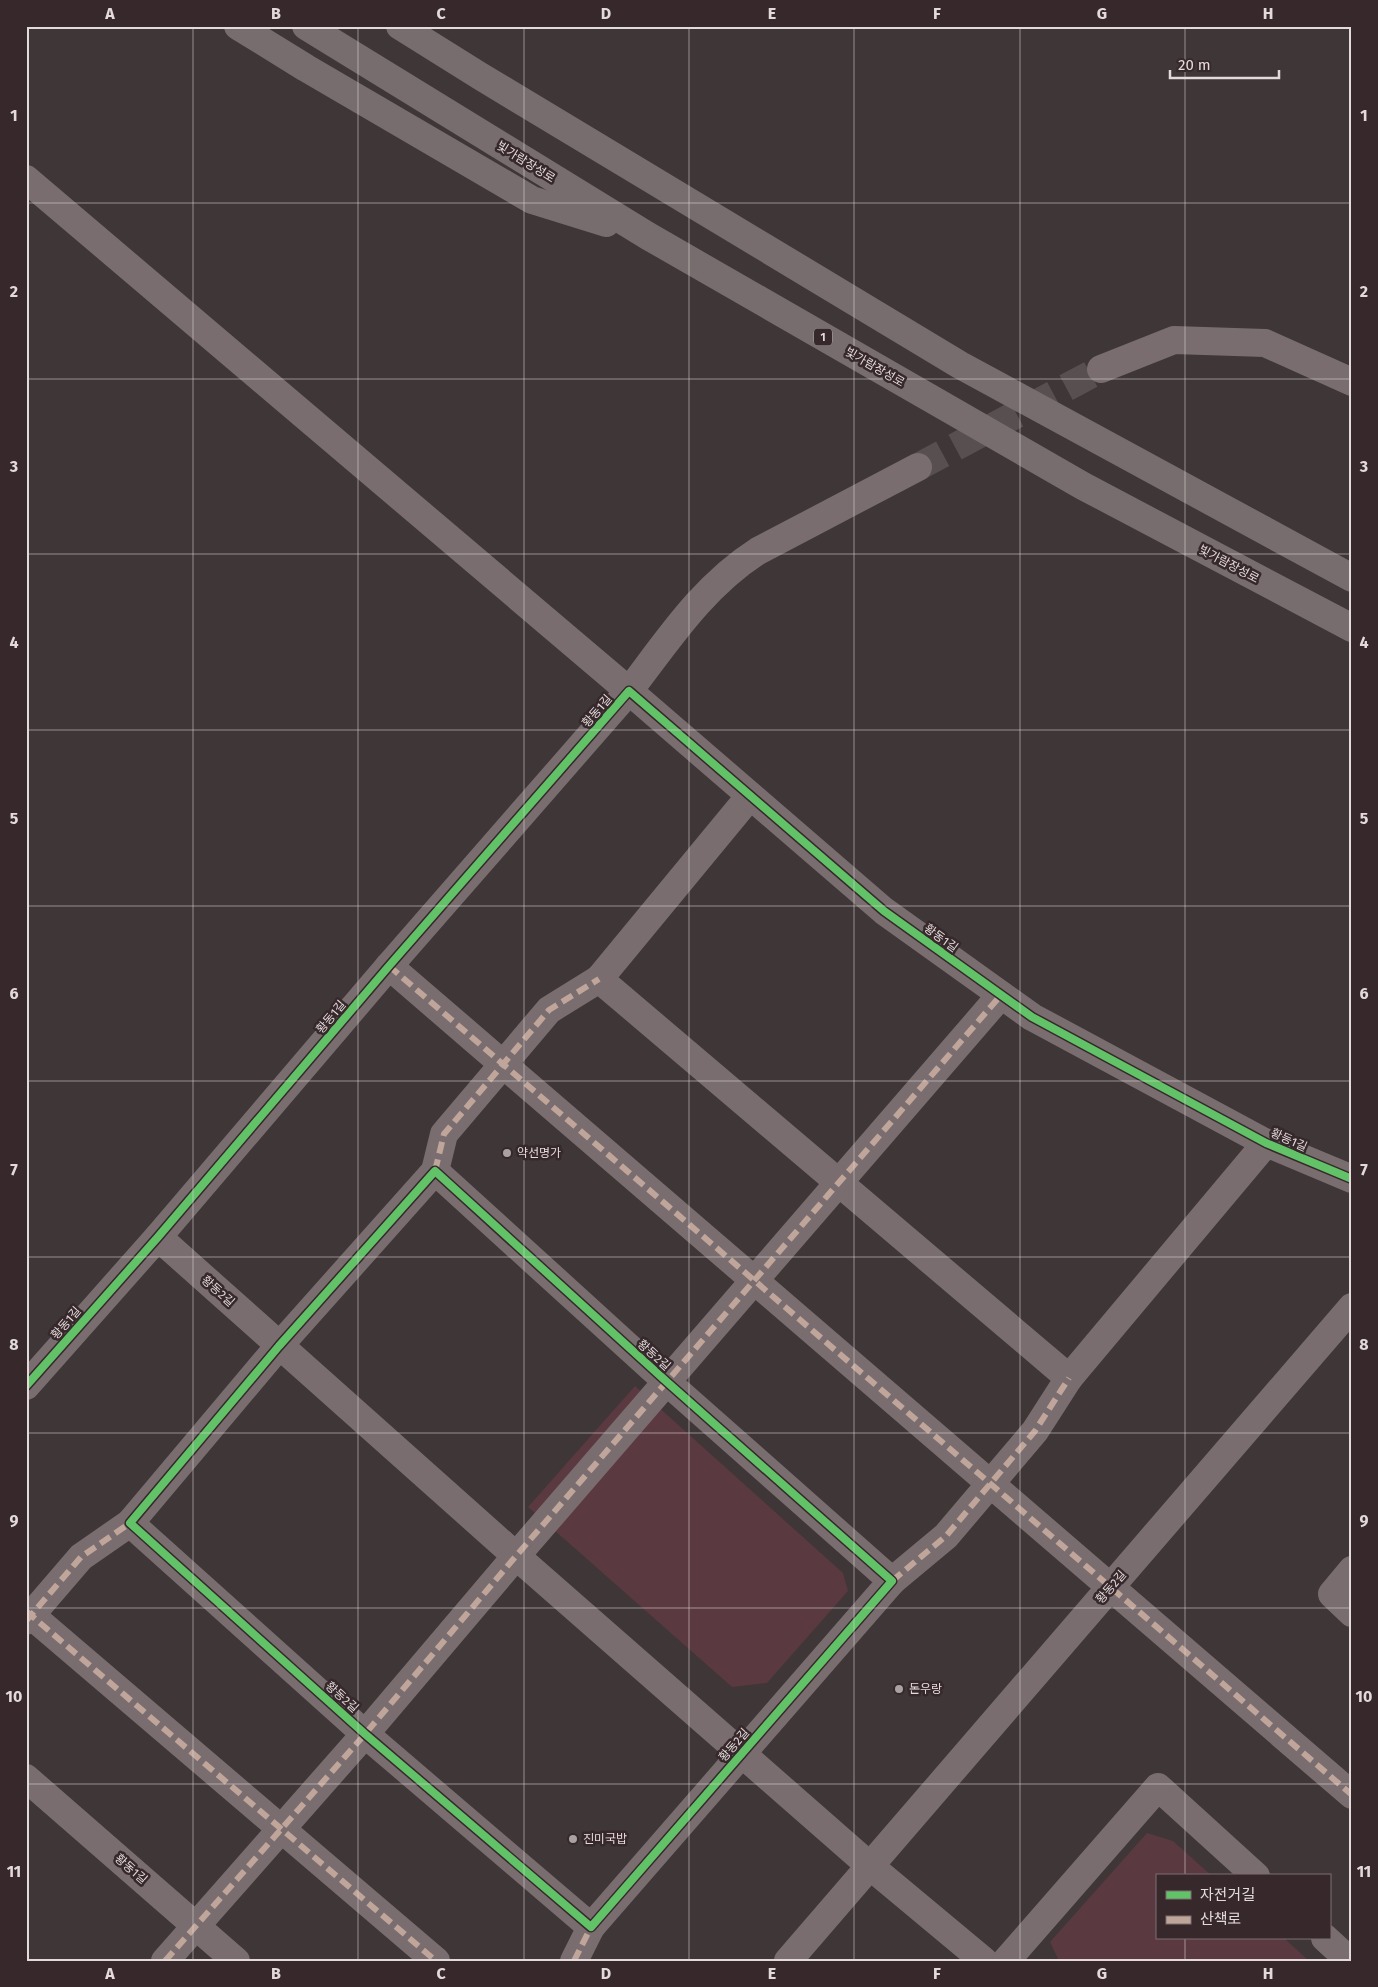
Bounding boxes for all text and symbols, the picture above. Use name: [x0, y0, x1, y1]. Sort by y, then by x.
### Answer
text: A: [104, 4, 115, 23]
text: B: [271, 4, 281, 23]
text: C: [436, 4, 446, 23]
text: D: [601, 4, 611, 23]
text: E: [768, 4, 776, 23]
text: F: [933, 4, 941, 23]
text: G: [1097, 4, 1107, 23]
text: H: [1263, 4, 1273, 23]
scale bar: [1170, 48, 1279, 80]
text: 20 m: [1178, 56, 1211, 74]
text: 1: [10, 106, 18, 125]
text: 1: [1360, 106, 1368, 125]
street label: 빛가람장성로: [494, 139, 558, 185]
text: 2: [10, 282, 18, 301]
text: 2: [1360, 282, 1368, 301]
road number: 1: [814, 328, 832, 346]
street label: 빛가람장성로: [843, 344, 907, 390]
text: 3: [9, 457, 18, 476]
text: 3: [1359, 457, 1368, 476]
street label: 빛가람장성로: [1196, 542, 1262, 586]
text: 4: [9, 633, 19, 652]
text: 4: [1359, 633, 1369, 652]
street label: 황동1길: [579, 692, 615, 730]
text: 5: [10, 809, 19, 828]
text: 5: [1360, 809, 1369, 828]
street label: 황동1길: [921, 921, 961, 955]
text: 6: [9, 984, 19, 1003]
text: 6: [1359, 984, 1369, 1003]
street label: 황동1길: [313, 998, 349, 1036]
street label: 황동1길: [1269, 1126, 1309, 1154]
place label: 약선명가: [517, 1146, 561, 1160]
marker: 약선명가: [501, 1147, 513, 1159]
text: 7: [10, 1160, 18, 1179]
text: 7: [1360, 1160, 1368, 1179]
street label: 황동2길: [199, 1273, 237, 1309]
street label: 황동1길: [48, 1304, 84, 1342]
text: 8: [9, 1335, 19, 1354]
text: 8: [1359, 1335, 1369, 1354]
street label: 황동2길: [635, 1337, 673, 1373]
text: 9: [10, 1511, 19, 1530]
text: 9: [1360, 1511, 1369, 1530]
street label: 황동2길: [1093, 1568, 1129, 1606]
street label: 황동2길: [323, 1679, 361, 1715]
place label: 돈우랑: [909, 1682, 942, 1696]
marker: 돈우랑: [893, 1683, 905, 1695]
text: 10: [6, 1687, 22, 1706]
text: 10: [1356, 1687, 1372, 1706]
street label: 황동2길: [716, 1726, 752, 1764]
place label: 진미국밥: [583, 1832, 627, 1846]
marker: 진미국밥: [567, 1833, 579, 1845]
street label: 황동1길: [112, 1851, 150, 1887]
text: 11: [7, 1862, 21, 1881]
text: 11: [1357, 1862, 1371, 1881]
legend: [1156, 1874, 1330, 1940]
text: 자전거길: [1200, 1886, 1255, 1904]
text: 산책로: [1200, 1910, 1241, 1928]
text: A: [104, 1964, 115, 1983]
text: B: [271, 1964, 281, 1983]
text: C: [436, 1964, 446, 1983]
text: D: [601, 1964, 611, 1983]
text: E: [768, 1964, 776, 1983]
text: F: [933, 1964, 941, 1983]
text: G: [1097, 1964, 1107, 1983]
text: H: [1263, 1964, 1273, 1983]

